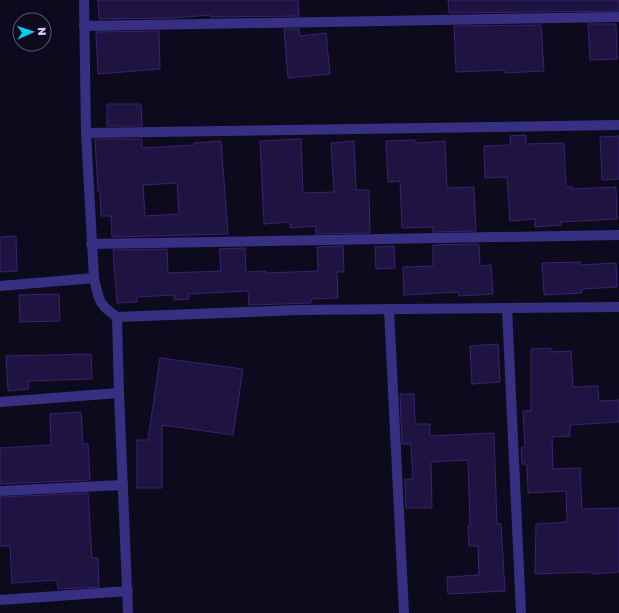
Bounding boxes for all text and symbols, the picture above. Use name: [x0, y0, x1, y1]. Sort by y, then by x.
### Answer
north arrow: [12, 12, 52, 52]
text: N: [36, 27, 49, 36]

